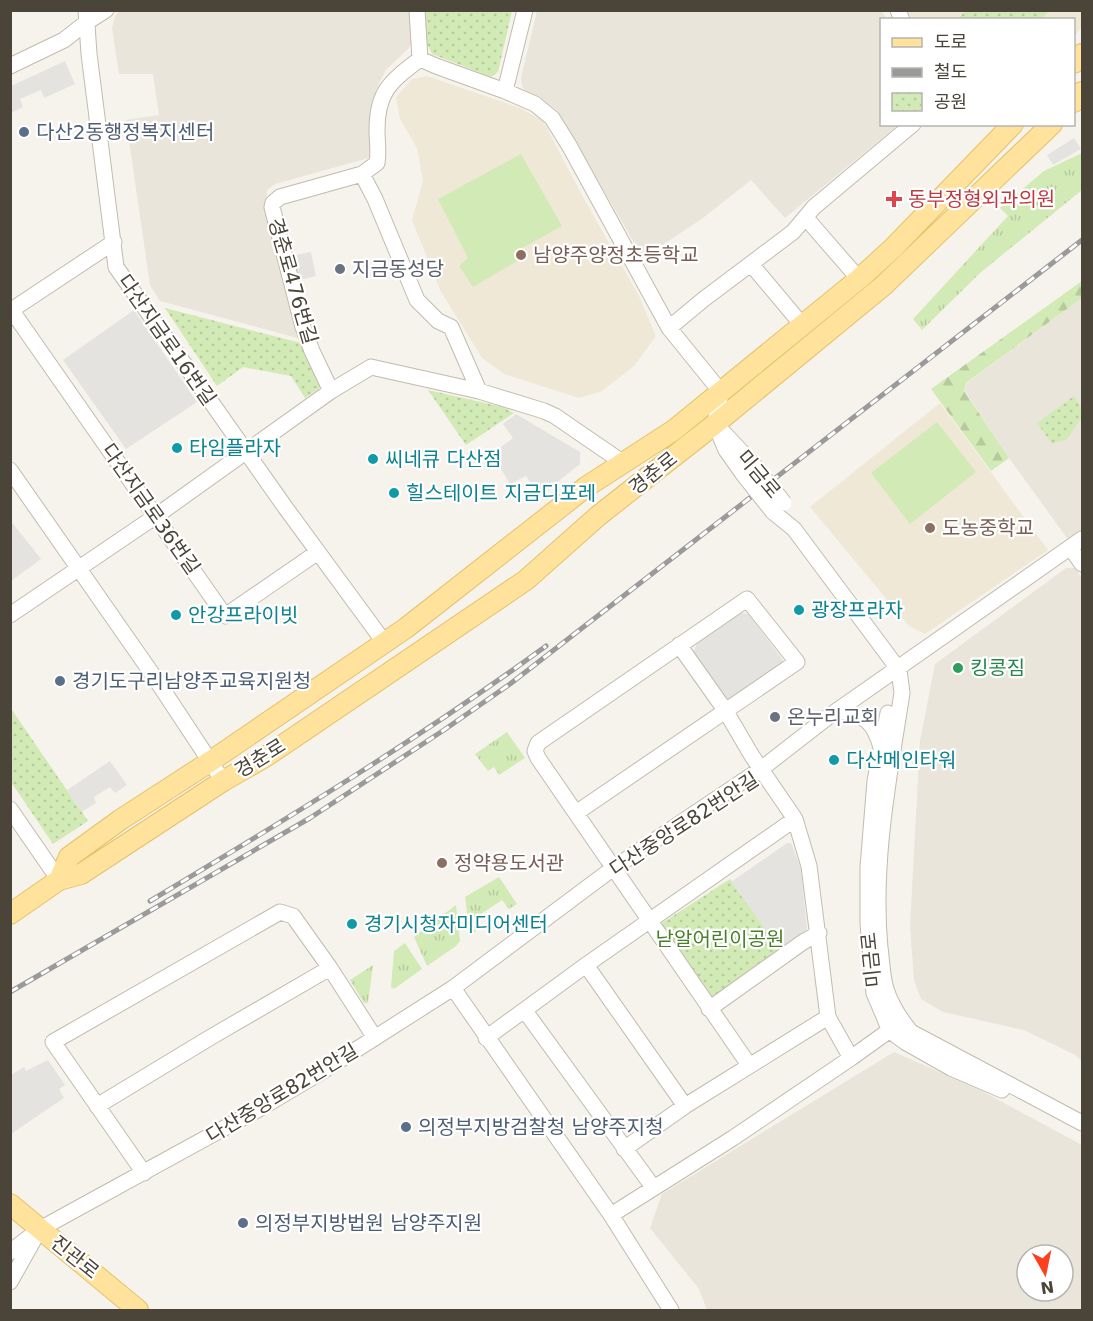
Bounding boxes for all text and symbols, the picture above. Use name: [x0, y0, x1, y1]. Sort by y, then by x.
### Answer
legend: [880, 18, 1075, 126]
text: 도로: [934, 31, 967, 52]
text: 철도: [934, 61, 967, 82]
text: 공원: [934, 91, 967, 112]
place label: 다산2동행정복지센터: [36, 120, 214, 144]
marker: 다산2동행정복지센터: [17, 125, 31, 139]
place label: 동부정형외과의원: [908, 187, 1055, 211]
marker: 동부정형외과의원: [885, 190, 903, 208]
street label: 경춘로476번길: [264, 215, 322, 347]
place label: 남양주양정초등학교: [533, 243, 699, 267]
marker: 남양주양정초등학교: [514, 248, 528, 262]
place label: 지금동성당: [352, 257, 444, 281]
marker: 지금동성당: [333, 262, 347, 276]
street label: 다산지금로16번길: [113, 270, 221, 410]
place label: 타임플라자: [189, 436, 281, 460]
street label: 다산지금로36번길: [97, 439, 205, 579]
marker: 타임플라자: [170, 441, 184, 455]
street label: 미금로: [732, 445, 786, 503]
street label: 경춘로: [624, 446, 682, 500]
place label: 씨네큐 다산점: [385, 447, 502, 471]
marker: 씨네큐 다산점: [366, 452, 380, 466]
place label: 힐스테이트 지금디포레: [406, 481, 596, 505]
marker: 힐스테이트 지금디포레: [387, 486, 401, 500]
place label: 도농중학교: [942, 516, 1034, 540]
marker: 도농중학교: [923, 521, 937, 535]
place label: 광장프라자: [811, 598, 903, 622]
place label: 안강프라이빗: [188, 603, 298, 627]
marker: 광장프라자: [792, 603, 806, 617]
marker: 안강프라이빗: [169, 608, 183, 622]
place label: 킹콩짐: [970, 656, 1025, 680]
marker: 킹콩짐: [951, 661, 965, 675]
place label: 경기도구리남양주교육지원청: [72, 669, 311, 693]
marker: 경기도구리남양주교육지원청: [53, 674, 67, 688]
place label: 온누리교회: [787, 705, 879, 729]
marker: 온누리교회: [768, 710, 782, 724]
street label: 경춘로: [230, 733, 290, 783]
place label: 다산메인타워: [846, 748, 956, 772]
marker: 다산메인타워: [827, 753, 841, 767]
street label: 다산중앙로82번안길: [605, 767, 763, 881]
place label: 정약용도서관: [454, 851, 564, 875]
marker: 정약용도서관: [435, 856, 449, 870]
place label: 경기시청자미디어센터: [364, 912, 548, 936]
marker: 경기시청자미디어센터: [345, 917, 359, 931]
park label: 낟알어린이공원: [656, 927, 784, 951]
street label: 미금로: [856, 931, 886, 989]
street label: 다산중앙로82번안길: [202, 1038, 362, 1148]
place label: 의정부지방검찰청 남양주지청: [418, 1115, 664, 1139]
marker: 의정부지방검찰청 남양주지청: [399, 1120, 413, 1134]
place label: 의정부지방법원 남양주지원: [255, 1211, 482, 1235]
marker: 의정부지방법원 남양주지원: [236, 1216, 250, 1230]
street label: 진관로: [46, 1230, 104, 1284]
north arrow: [1015, 1243, 1075, 1303]
text: N: [1039, 1277, 1055, 1298]

